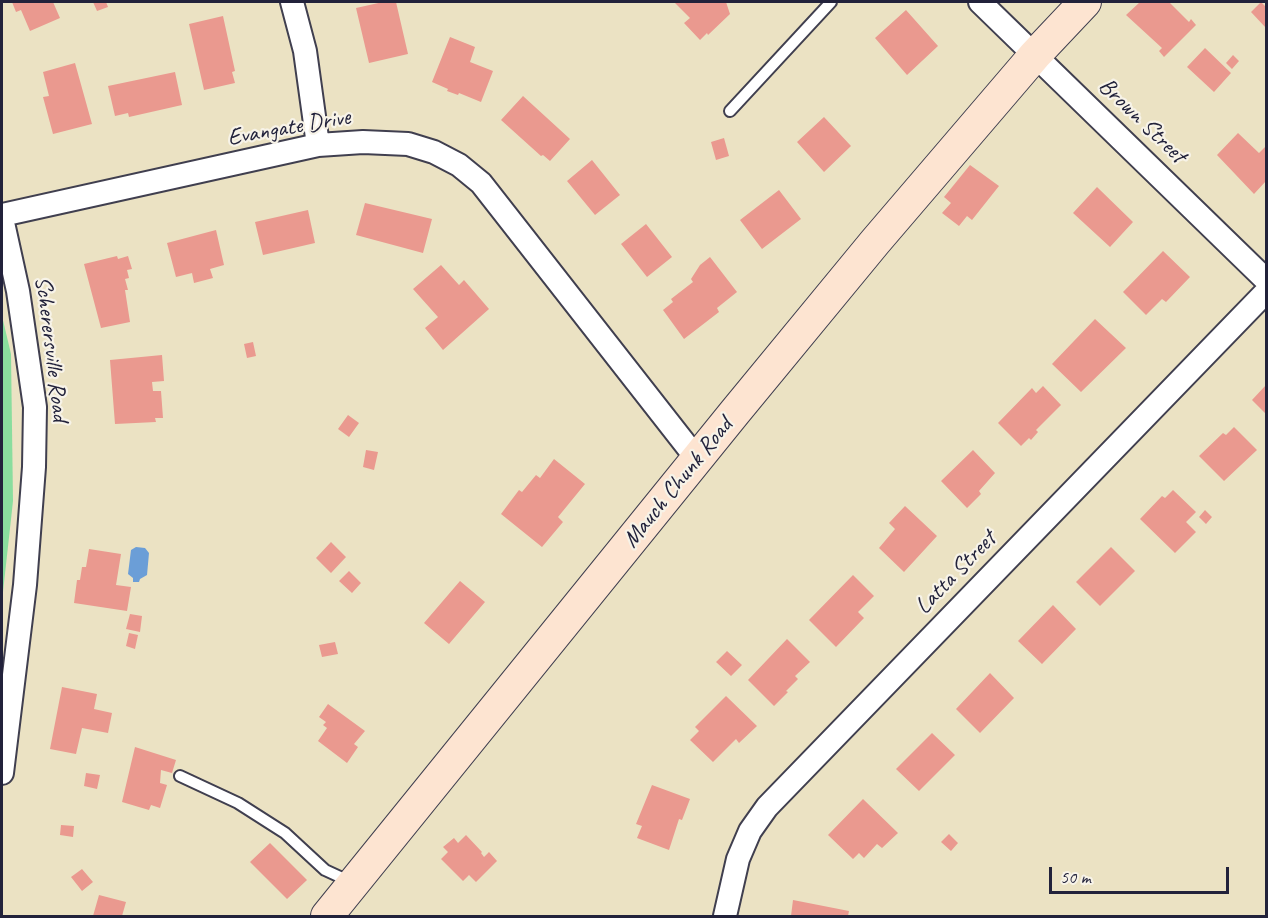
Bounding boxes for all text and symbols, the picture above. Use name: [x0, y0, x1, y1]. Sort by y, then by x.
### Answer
street label: Brown Street: [1092, 72, 1192, 170]
street label: Evangate Drive: [225, 103, 353, 153]
street label: Scherersville Road: [28, 275, 74, 423]
street label: Mauch Chunk Road: [617, 412, 739, 554]
street label: Latta Street: [909, 525, 1003, 621]
scale bar: [1052, 855, 1232, 893]
text: 50 m: [1060, 866, 1091, 888]

